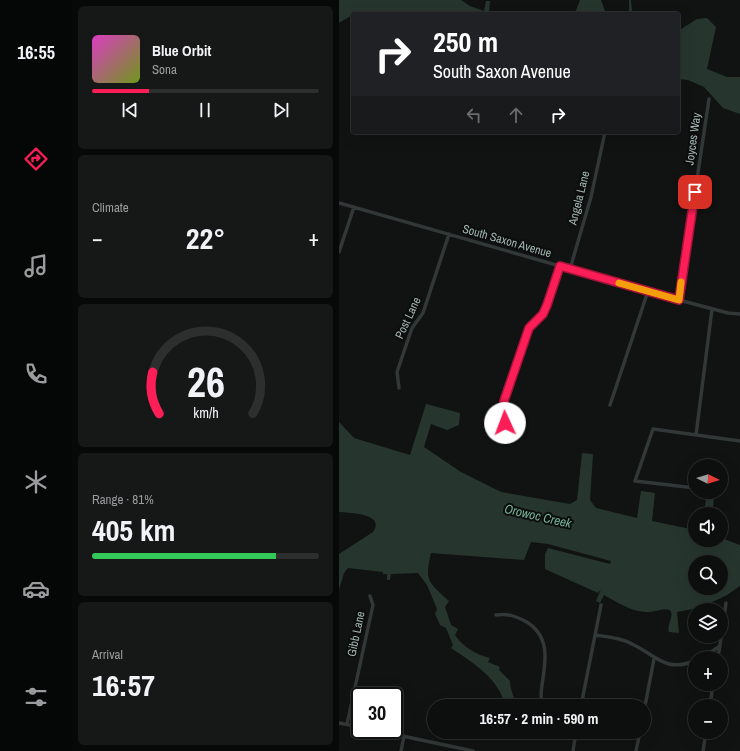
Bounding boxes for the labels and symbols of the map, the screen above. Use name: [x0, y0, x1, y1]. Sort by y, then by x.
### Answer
street label: Joyces Way: [681, 112, 705, 166]
street label: Angela Lane: [564, 169, 593, 228]
pin: [678, 175, 712, 209]
street label: South Saxon Avenue: [461, 221, 553, 261]
street label: Post Lane: [391, 295, 425, 341]
position arrow: [484, 402, 526, 444]
north arrow: [688, 459, 728, 499]
water label: Orowoc Creek: [503, 500, 574, 532]
street label: Gibb Lane: [343, 610, 369, 658]
speed limit sign: 30: [351, 687, 403, 739]

